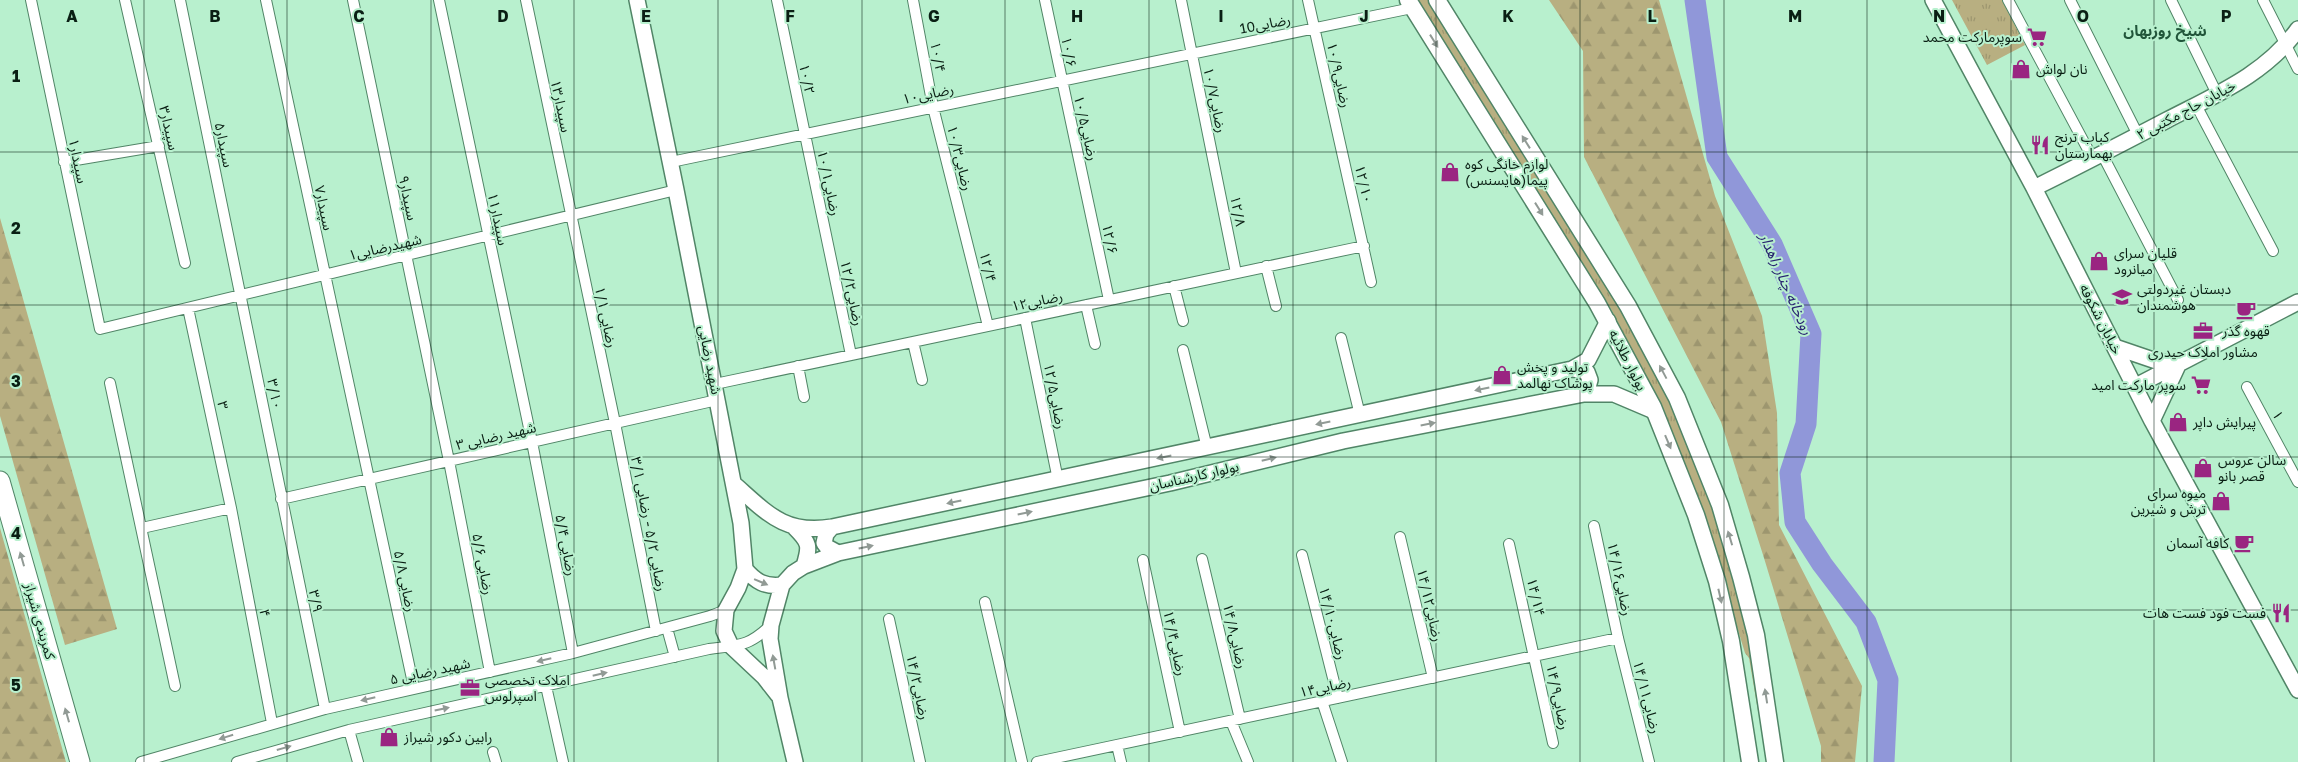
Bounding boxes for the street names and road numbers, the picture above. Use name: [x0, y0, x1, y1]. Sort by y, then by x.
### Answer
street label: رضایی10: [1238, 10, 1292, 38]
street label: ۱۰/۶: [1058, 35, 1081, 69]
street label: ۱۰/۴: [927, 40, 950, 74]
street label: رضایی۱۰/۹: [1323, 40, 1355, 110]
street label: ۱۰/۲: [796, 62, 819, 96]
street label: رضایی۱۰/۷: [1199, 66, 1231, 134]
street label: خیابان حاج مکتبی ۲: [2133, 76, 2240, 145]
street label: سپیدار۱۳: [546, 78, 575, 134]
street label: رضایی۱۰: [901, 80, 955, 108]
street label: رضایی۱۰/۵: [1070, 93, 1102, 163]
street label: سپیدار۳: [154, 104, 183, 152]
street label: سپیدار۵: [209, 121, 238, 169]
street label: رضایی۱۰/۳: [943, 123, 977, 193]
street label: سپیدار۱: [63, 137, 92, 185]
street label: رضایی۱۰/۱: [813, 149, 845, 217]
street label: ۱۲/۱۰: [1352, 163, 1377, 205]
street label: سپیدار۹: [393, 174, 422, 222]
street label: سپیدار۷: [309, 184, 338, 232]
street label: سپیدار۱۱: [483, 191, 512, 247]
street label: ۱۲/۸: [1227, 194, 1250, 228]
street label: ۱۲/۶: [1099, 222, 1122, 256]
street label: شهیدرضایی۱: [347, 230, 423, 264]
street label: ۱۲/۴: [977, 250, 1000, 284]
street label: رضایی۱۲/۲: [836, 259, 868, 327]
street label: خیابان شکوفه: [2076, 281, 2126, 357]
street label: رضایی ۱/۱: [591, 285, 621, 349]
street label: رضایی۱۲: [1010, 287, 1064, 315]
street label: شهید رضایی: [694, 324, 726, 396]
street label: بولوار طلائیه: [1605, 326, 1651, 394]
street label: رضایی۱۲/۵: [1040, 362, 1070, 430]
street label: ۳/۱۰: [264, 377, 287, 411]
street label: ۳: [214, 399, 233, 411]
street label: ۱: [2269, 407, 2288, 422]
street label: شهید رضایی ۳: [454, 418, 538, 454]
street label: رضایی ۵/۲ - رضایی ۳/۱: [627, 455, 671, 593]
street label: بولوار کارشناسان: [1147, 457, 1241, 495]
street label: رضایی ۵/۴: [551, 513, 581, 577]
street label: رضایی ۵/۶: [468, 532, 498, 596]
street label: رضایی۱۴/۱۶: [1603, 541, 1637, 617]
street label: رضایی ۵/۸: [390, 549, 420, 613]
street label: رضایی۱۴/۱۲: [1413, 567, 1447, 643]
street label: ۱۴/۱۴: [1524, 576, 1549, 618]
street label: کمربندی شیراز: [20, 580, 60, 662]
street label: رضایی۱۴/۱۰: [1315, 585, 1351, 661]
street label: ۳/۹: [306, 588, 327, 614]
street label: رضایی۱۴/۸: [1219, 601, 1251, 671]
street label: ۴: [256, 607, 275, 618]
street label: رضایی۱۴/۴: [1159, 609, 1191, 677]
street label: رضایی۱۴/۲: [902, 653, 934, 721]
street label: شهید رضایی ۵: [388, 654, 472, 688]
street label: رضایی۱۴/۱۱: [1629, 659, 1665, 735]
street label: رضایی۱۴/۹: [1542, 663, 1574, 731]
street label: رضایی۱۴: [1298, 673, 1352, 701]

